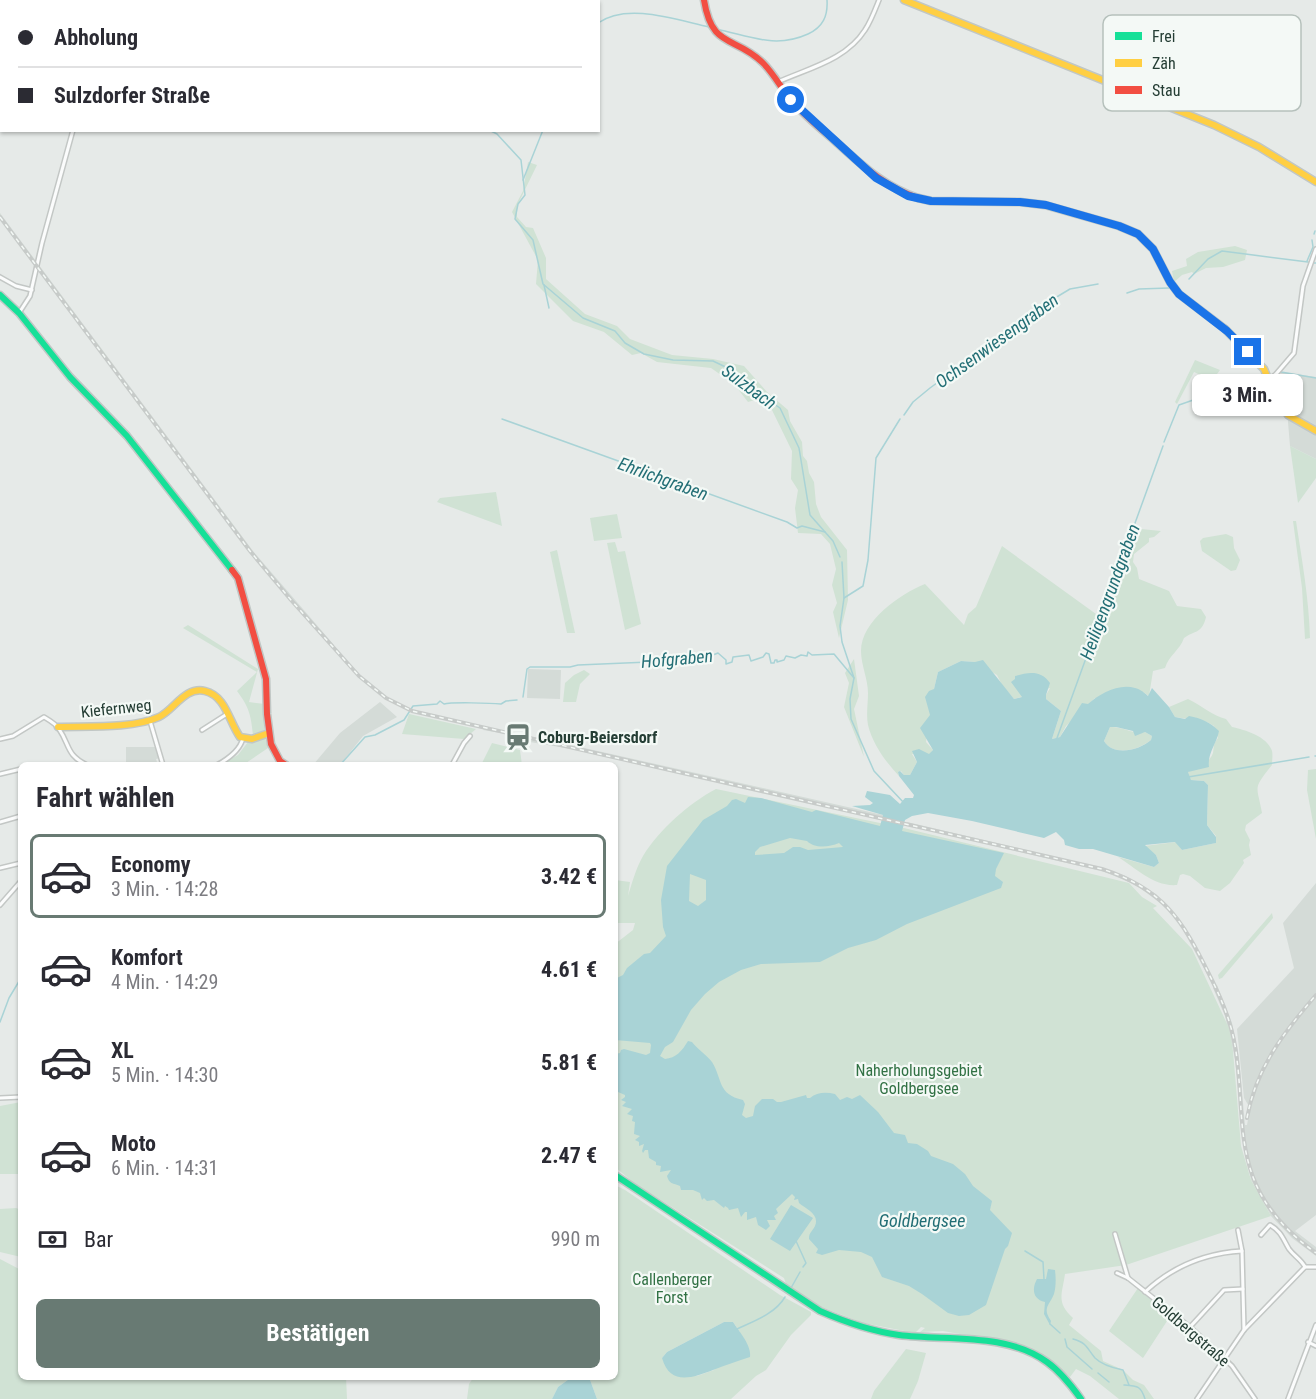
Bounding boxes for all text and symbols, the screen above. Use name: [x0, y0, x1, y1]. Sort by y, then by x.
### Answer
legend: [1103, 15, 1301, 111]
text: Abholung: [54, 25, 138, 50]
text: Frei: [1152, 27, 1175, 46]
text: Zäh: [1152, 54, 1176, 73]
text: Stau: [1152, 81, 1180, 100]
text: Sulzdorfer Straße: [54, 83, 210, 108]
route start: [777, 86, 804, 113]
water label: Ochsenwiesengraben: [931, 289, 1062, 392]
route end: [1234, 338, 1261, 365]
water label: Sulzbach: [718, 360, 781, 413]
callout: 3 Min.: [1192, 373, 1304, 415]
text: 3 Min.: [1222, 383, 1273, 407]
water label: Ehrlichgraben: [615, 453, 711, 504]
water label: Heiligengrundgraben: [1075, 521, 1144, 663]
water label: Hofgraben: [640, 645, 714, 672]
street label: Kiefernweg: [80, 695, 152, 722]
station icon: Coburg-Beiersdorf: [503, 722, 533, 752]
place label: Coburg-Beiersdorf: [538, 728, 658, 747]
text: Fahrt wählen: [36, 782, 175, 814]
icon: car: [39, 849, 93, 903]
text: Economy: [111, 852, 191, 877]
text: 3.42 €: [541, 864, 597, 889]
text: 3 Min. · 14:28: [111, 877, 218, 901]
icon: car: [39, 942, 93, 996]
text: Komfort: [111, 945, 183, 970]
text: 4.61 €: [541, 957, 597, 982]
text: 4 Min. · 14:29: [111, 970, 218, 994]
icon: car: [39, 1035, 93, 1089]
text: XL: [111, 1038, 134, 1063]
text: 5.81 €: [541, 1050, 597, 1075]
park label: Naherholungsgebiet Goldbergsee: [856, 1061, 983, 1098]
text: 5 Min. · 14:30: [111, 1063, 218, 1087]
icon: car: [39, 1128, 93, 1182]
text: Moto: [111, 1131, 156, 1156]
text: 2.47 €: [541, 1143, 597, 1168]
text: 6 Min. · 14:31: [111, 1156, 218, 1180]
water label: Goldbergsee: [879, 1210, 965, 1231]
icon: cash: [36, 1223, 69, 1256]
text: Bar: [84, 1227, 113, 1252]
text: 990 m: [551, 1227, 600, 1251]
park label: Callenberger Forst: [632, 1270, 712, 1307]
street label: Goldbergstraße: [1148, 1292, 1234, 1370]
button: Bestätigen: [36, 1299, 600, 1368]

